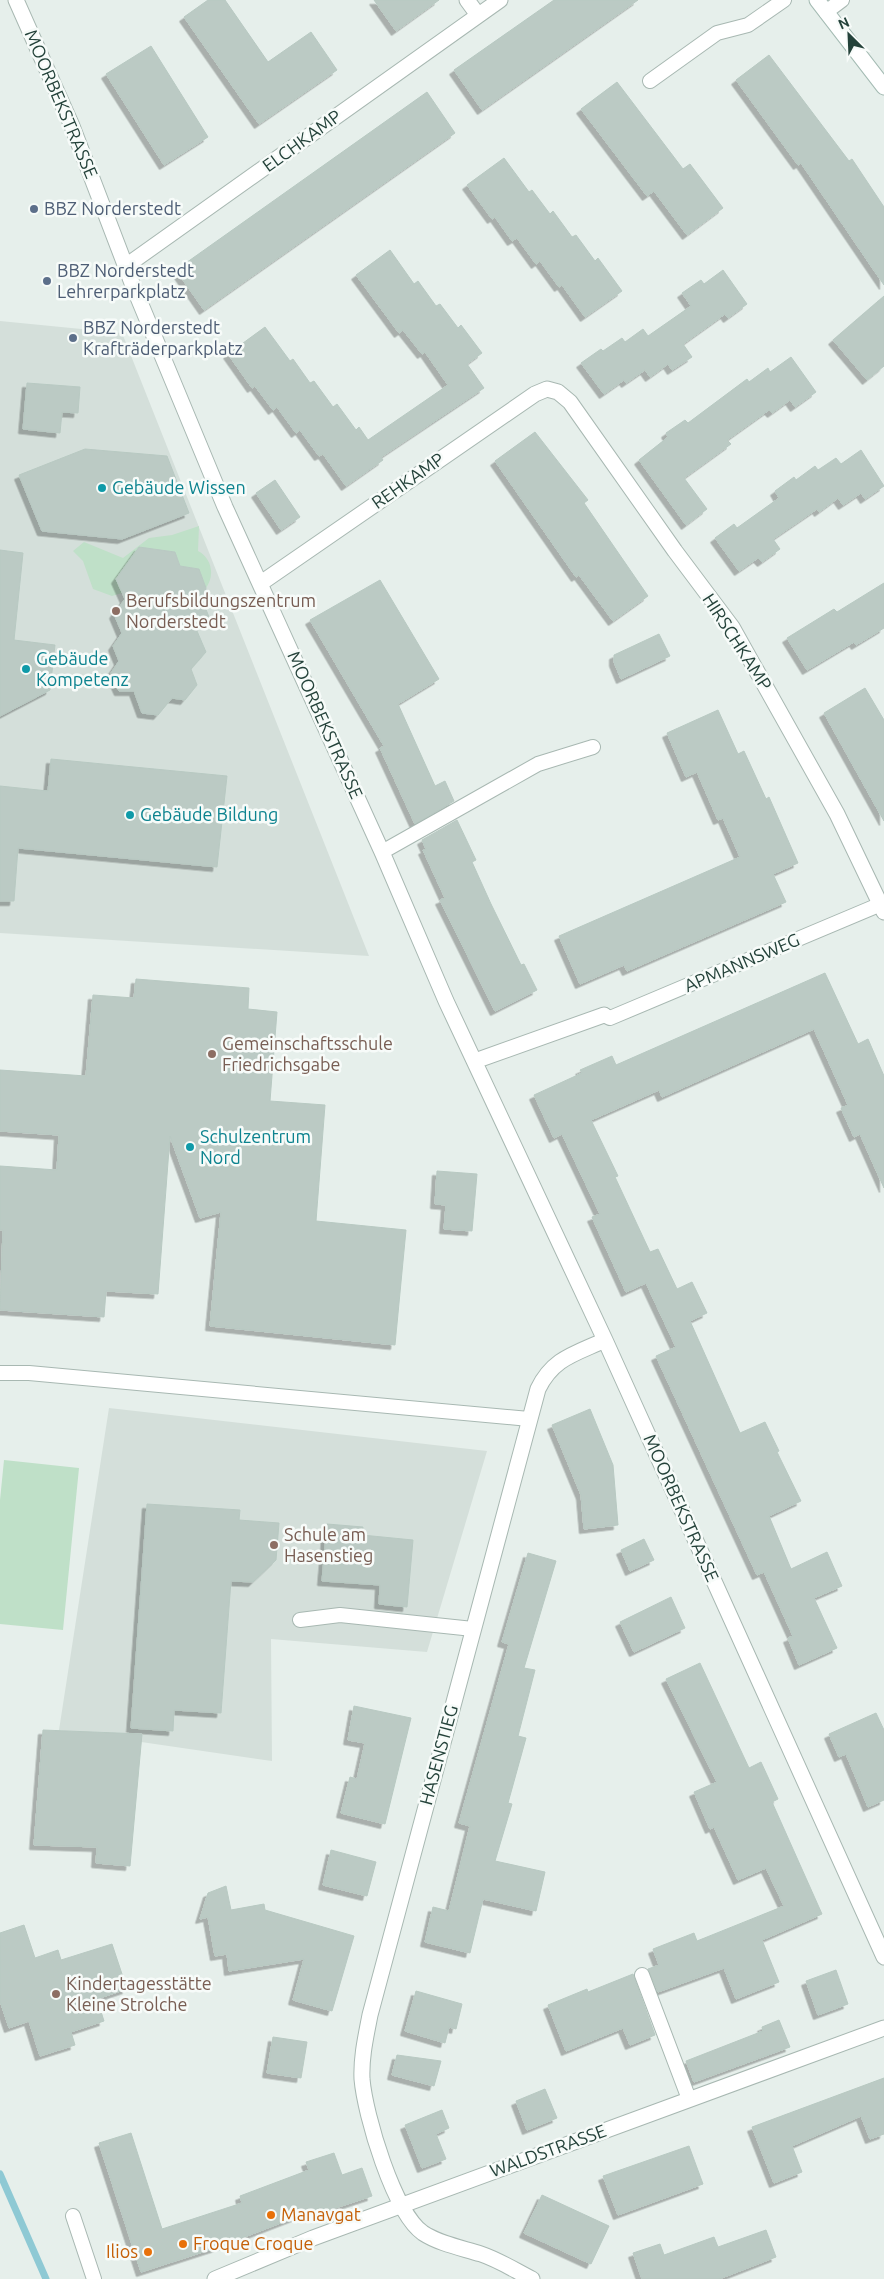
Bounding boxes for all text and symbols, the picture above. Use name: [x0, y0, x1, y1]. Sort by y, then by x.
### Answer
north arrow: [824, 10, 874, 60]
text: N: [836, 14, 852, 33]
street label: MOORBEKSTRASSE: [22, 26, 102, 181]
street label: ELCHKAMP: [258, 105, 345, 175]
place label: BBZ Norderstedt: [44, 198, 181, 218]
marker: BBZ Norderstedt: [28, 203, 40, 215]
place label: BBZ Norderstedt Lehrerparkplatz: [57, 260, 194, 301]
marker: BBZ Norderstedt Lehrerparkplatz: [41, 275, 53, 287]
place label: BBZ Norderstedt Krafträderparkplatz: [83, 317, 243, 358]
marker: BBZ Norderstedt Krafträderparkplatz: [67, 332, 79, 344]
street label: REHKAMP: [367, 448, 448, 512]
place label: Gebäude Wissen: [112, 477, 246, 497]
marker: Gebäude Wissen: [96, 482, 108, 494]
street label: HIRSCHKAMP: [699, 589, 777, 694]
place label: Berufsbildungszentrum Norderstedt: [126, 590, 316, 631]
marker: Berufsbildungszentrum Norderstedt: [110, 605, 122, 617]
place label: Gebäude Kompetenz: [36, 648, 129, 689]
street label: MOORBEKSTRASSE: [284, 648, 367, 801]
marker: Gebäude Kompetenz: [20, 663, 32, 675]
place label: Gebäude Bildung: [140, 804, 278, 824]
marker: Gebäude Bildung: [124, 809, 136, 821]
street label: APMANNSWEG: [681, 929, 802, 995]
place label: Gemeinschaftsschule Friedrichsgabe: [222, 1033, 393, 1074]
marker: Gemeinschaftsschule Friedrichsgabe: [206, 1048, 218, 1060]
place label: Schulzentrum Nord: [200, 1126, 311, 1167]
marker: Schulzentrum Nord: [184, 1141, 196, 1153]
street label: MOORBEKSTRASSE: [640, 1431, 723, 1584]
place label: Schule am Hasenstieg: [284, 1524, 373, 1565]
marker: Schule am Hasenstieg: [268, 1539, 280, 1551]
street label: HASENSTIEG: [415, 1703, 461, 1807]
place label: Kindertagesstätte Kleine Strolche: [66, 1973, 212, 2014]
marker: Kindertagesstätte Kleine Strolche: [50, 1988, 62, 2000]
street label: WALDSTRASSE: [487, 2120, 608, 2180]
place label: Manavgat: [281, 2204, 361, 2224]
marker: Manavgat: [265, 2209, 277, 2221]
place label: Froque Croque: [193, 2233, 313, 2253]
marker: Froque Croque: [177, 2238, 189, 2250]
place label: Ilios: [106, 2241, 138, 2261]
marker: Ilios: [142, 2246, 154, 2258]

